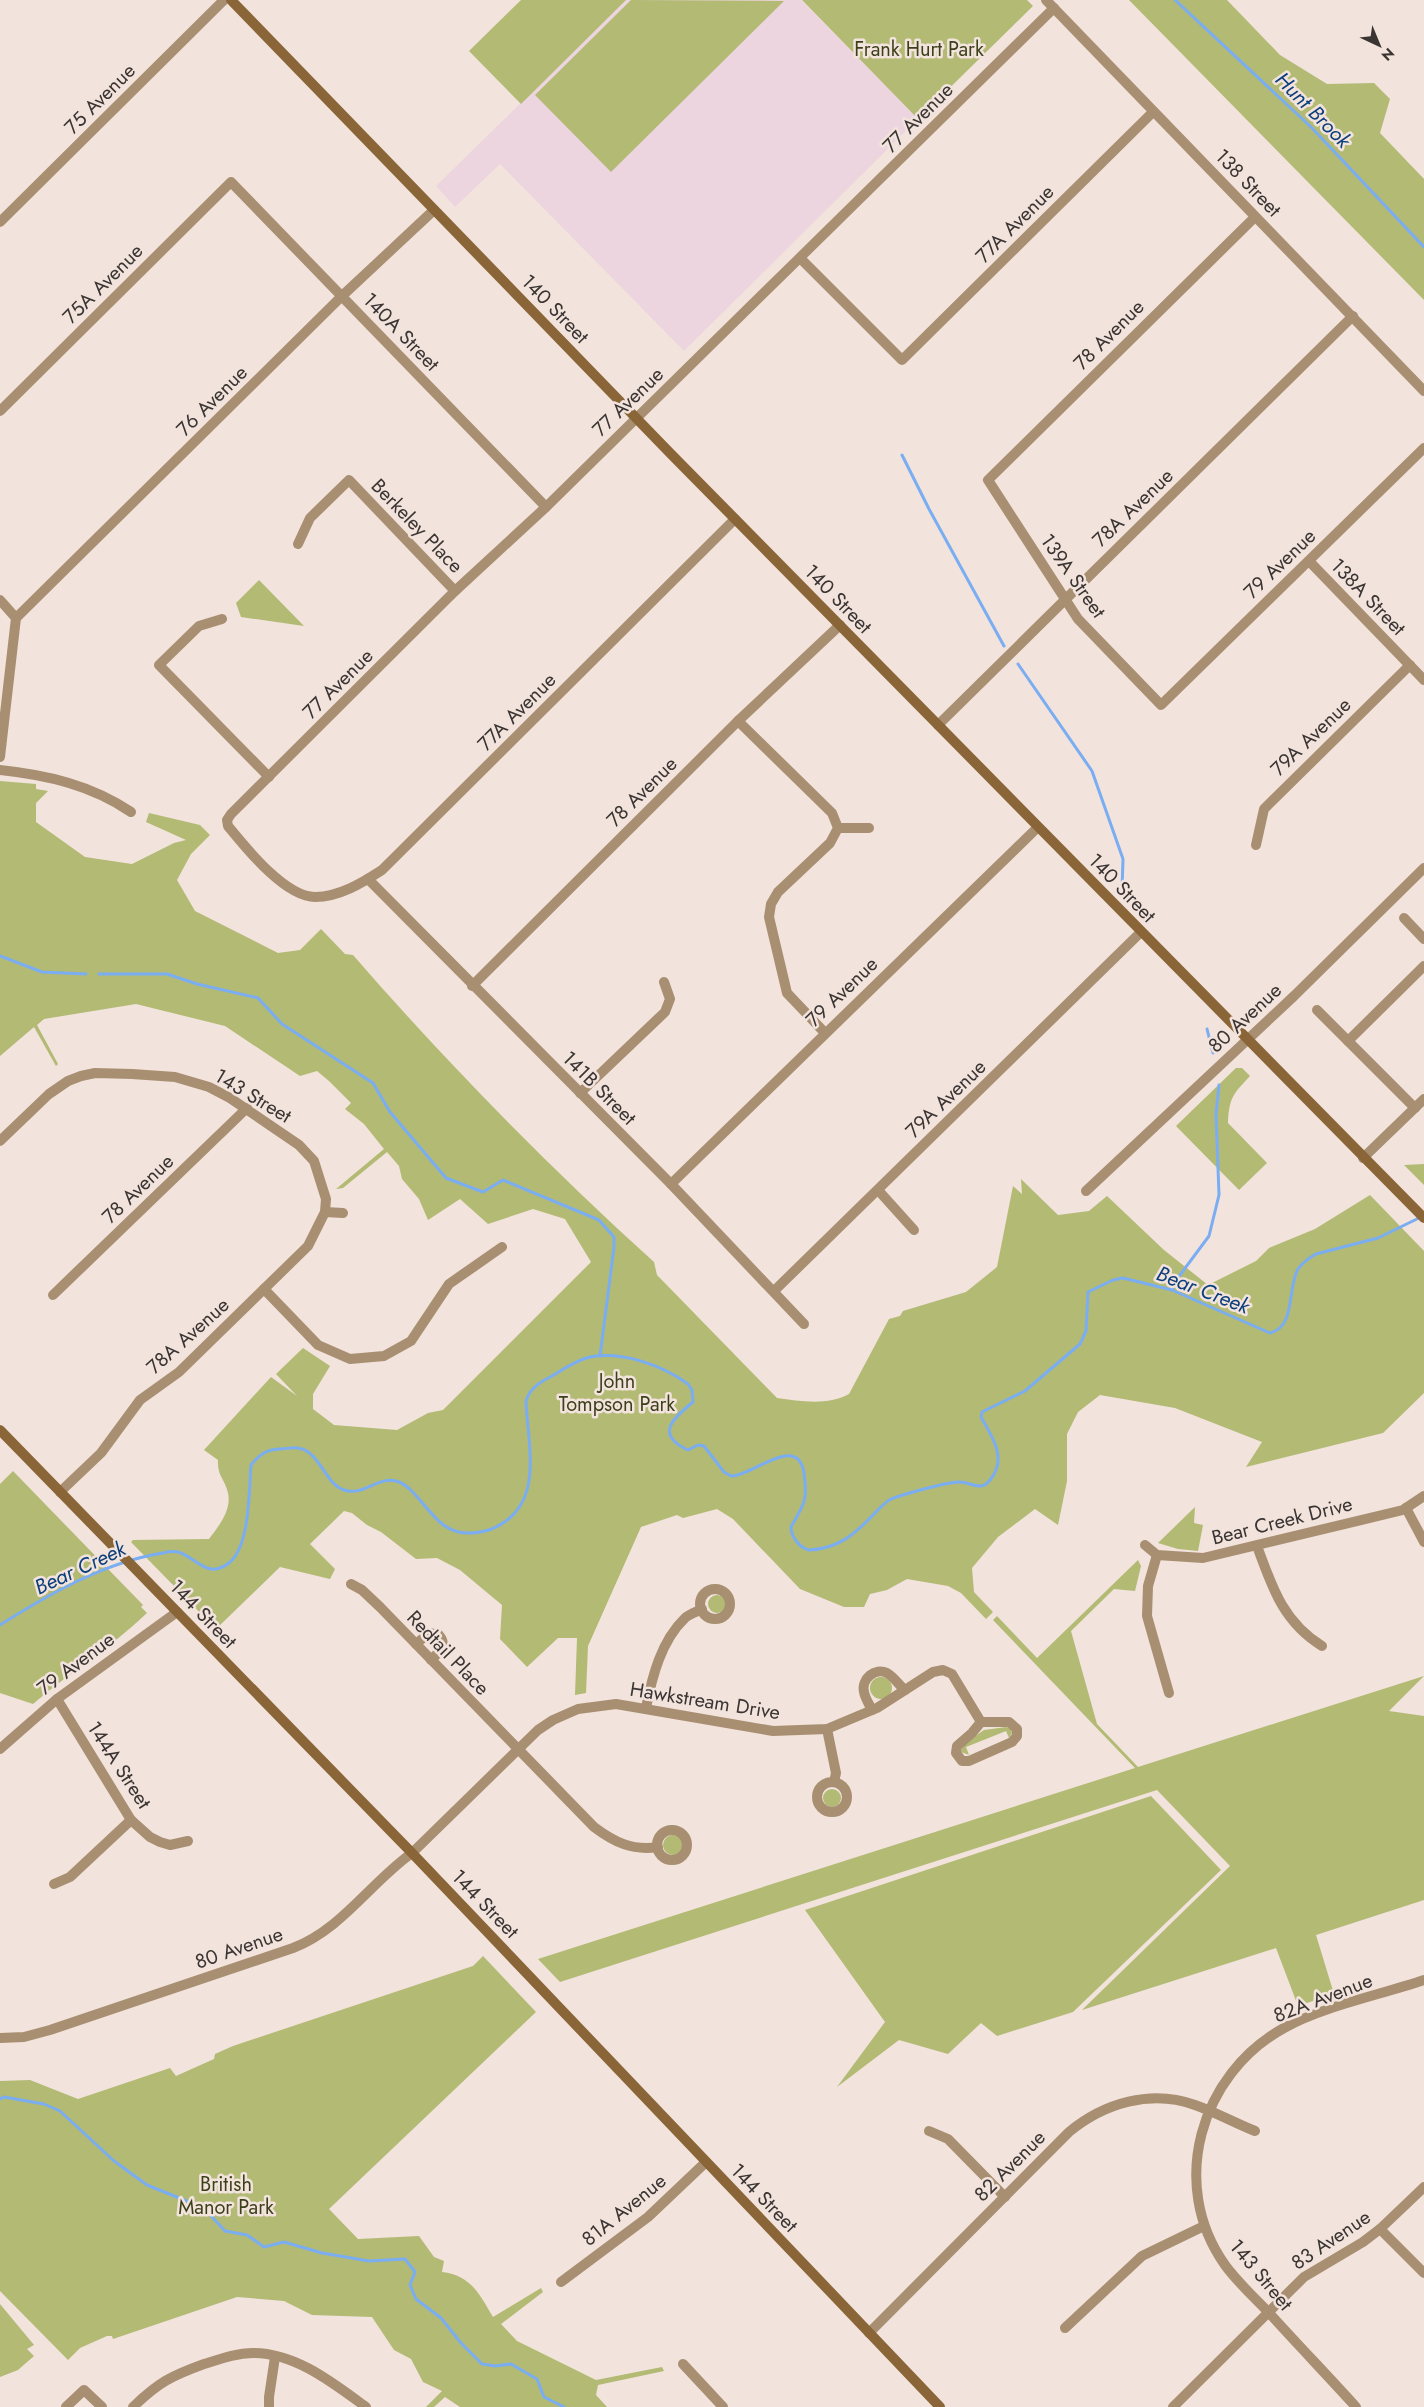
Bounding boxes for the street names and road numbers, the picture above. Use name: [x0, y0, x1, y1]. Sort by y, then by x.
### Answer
street label: 75 Avenue: [58, 57, 142, 141]
street label: 77 Avenue: [876, 76, 960, 160]
street label: 138 Street: [1208, 143, 1288, 224]
street label: 77A Avenue: [969, 178, 1061, 270]
street label: 75A Avenue: [56, 237, 150, 331]
street label: 140 Street: [515, 268, 596, 350]
street label: 140A Street: [356, 286, 446, 378]
street label: 78 Avenue: [1067, 293, 1151, 377]
street label: 76 Avenue: [170, 359, 254, 443]
street label: 77 Avenue: [586, 361, 670, 443]
street label: 78A Avenue: [1086, 462, 1180, 554]
street label: Berkeley Place: [364, 472, 470, 580]
street label: 79 Avenue: [1237, 522, 1323, 606]
street label: 139A Street: [1033, 528, 1113, 624]
street label: 138A Street: [1324, 552, 1412, 642]
street label: 140 Street: [798, 558, 879, 640]
street label: 77 Avenue: [296, 642, 380, 726]
street label: 77A Avenue: [471, 666, 563, 758]
street label: 79A Avenue: [1264, 691, 1358, 783]
street label: 78 Avenue: [600, 750, 684, 834]
street label: 140 Street: [1082, 847, 1163, 929]
street label: 79 Avenue: [799, 950, 885, 1034]
street label: 80 Avenue: [1202, 976, 1288, 1060]
street label: 141B Street: [555, 1044, 643, 1132]
street label: 79A Avenue: [899, 1053, 993, 1145]
street label: 143 Street: [209, 1062, 297, 1130]
street label: 78 Avenue: [96, 1147, 180, 1231]
street label: 78A Avenue: [140, 1291, 236, 1381]
street label: Bear Creek Drive: [1209, 1490, 1355, 1552]
street label: 144 Street: [163, 1573, 243, 1655]
street label: Redtail Place: [400, 1604, 496, 1702]
street label: 79 Avenue: [31, 1625, 121, 1703]
street label: Hawkstream Drive: [628, 1675, 782, 1727]
street label: 144A Street: [80, 1715, 158, 1815]
street label: 144 Street: [445, 1863, 525, 1945]
street label: 80 Avenue: [191, 1919, 287, 1977]
street label: 82A Avenue: [1269, 1966, 1377, 2030]
street label: 82 Avenue: [968, 2124, 1052, 2208]
street label: 144 Street: [724, 2157, 804, 2239]
street label: 81A Avenue: [575, 2167, 673, 2253]
street label: 83 Avenue: [1286, 2203, 1376, 2277]
street label: 143 Street: [1222, 2233, 1300, 2317]

